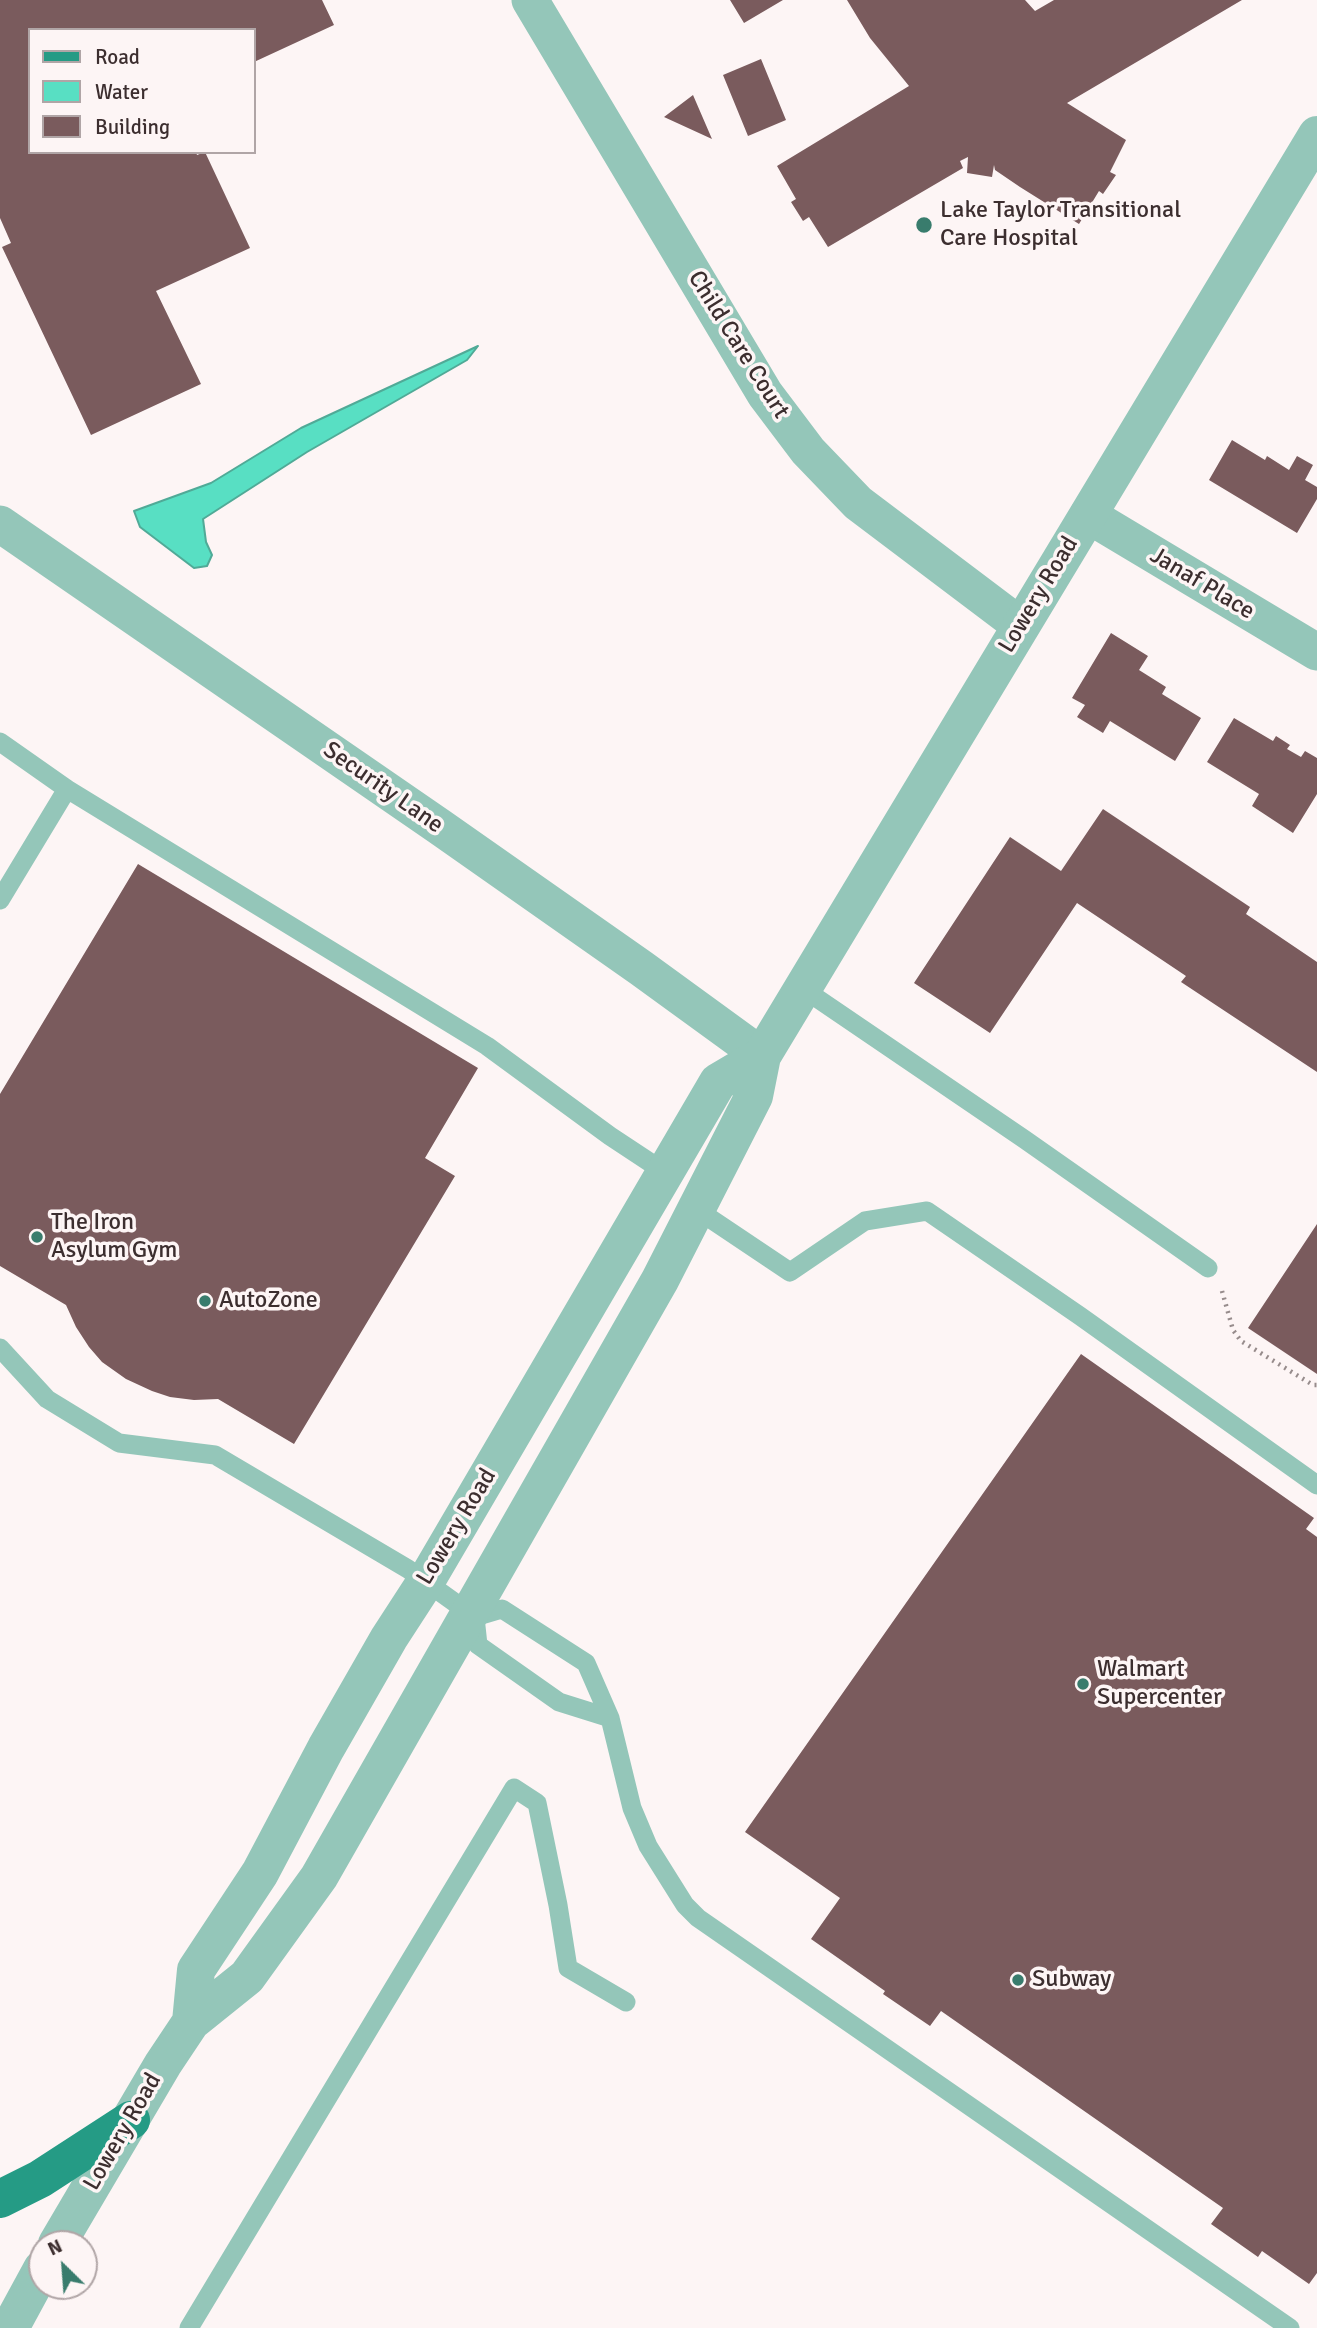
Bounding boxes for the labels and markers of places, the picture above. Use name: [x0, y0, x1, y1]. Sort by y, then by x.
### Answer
place label: Lake Taylor Transitional Care Hospital: [940, 197, 1181, 253]
marker: Lake Taylor Transitional Care Hospital: [914, 215, 934, 235]
place label: The Iron Asylum Gym: [51, 1209, 177, 1265]
marker: The Iron Asylum Gym: [29, 1229, 45, 1245]
place label: AutoZone: [219, 1287, 318, 1315]
marker: AutoZone: [197, 1293, 213, 1309]
place label: Walmart Supercenter: [1097, 1656, 1222, 1712]
marker: Walmart Supercenter: [1075, 1676, 1091, 1692]
place label: Subway: [1032, 1966, 1111, 1994]
marker: Subway: [1010, 1972, 1026, 1988]

